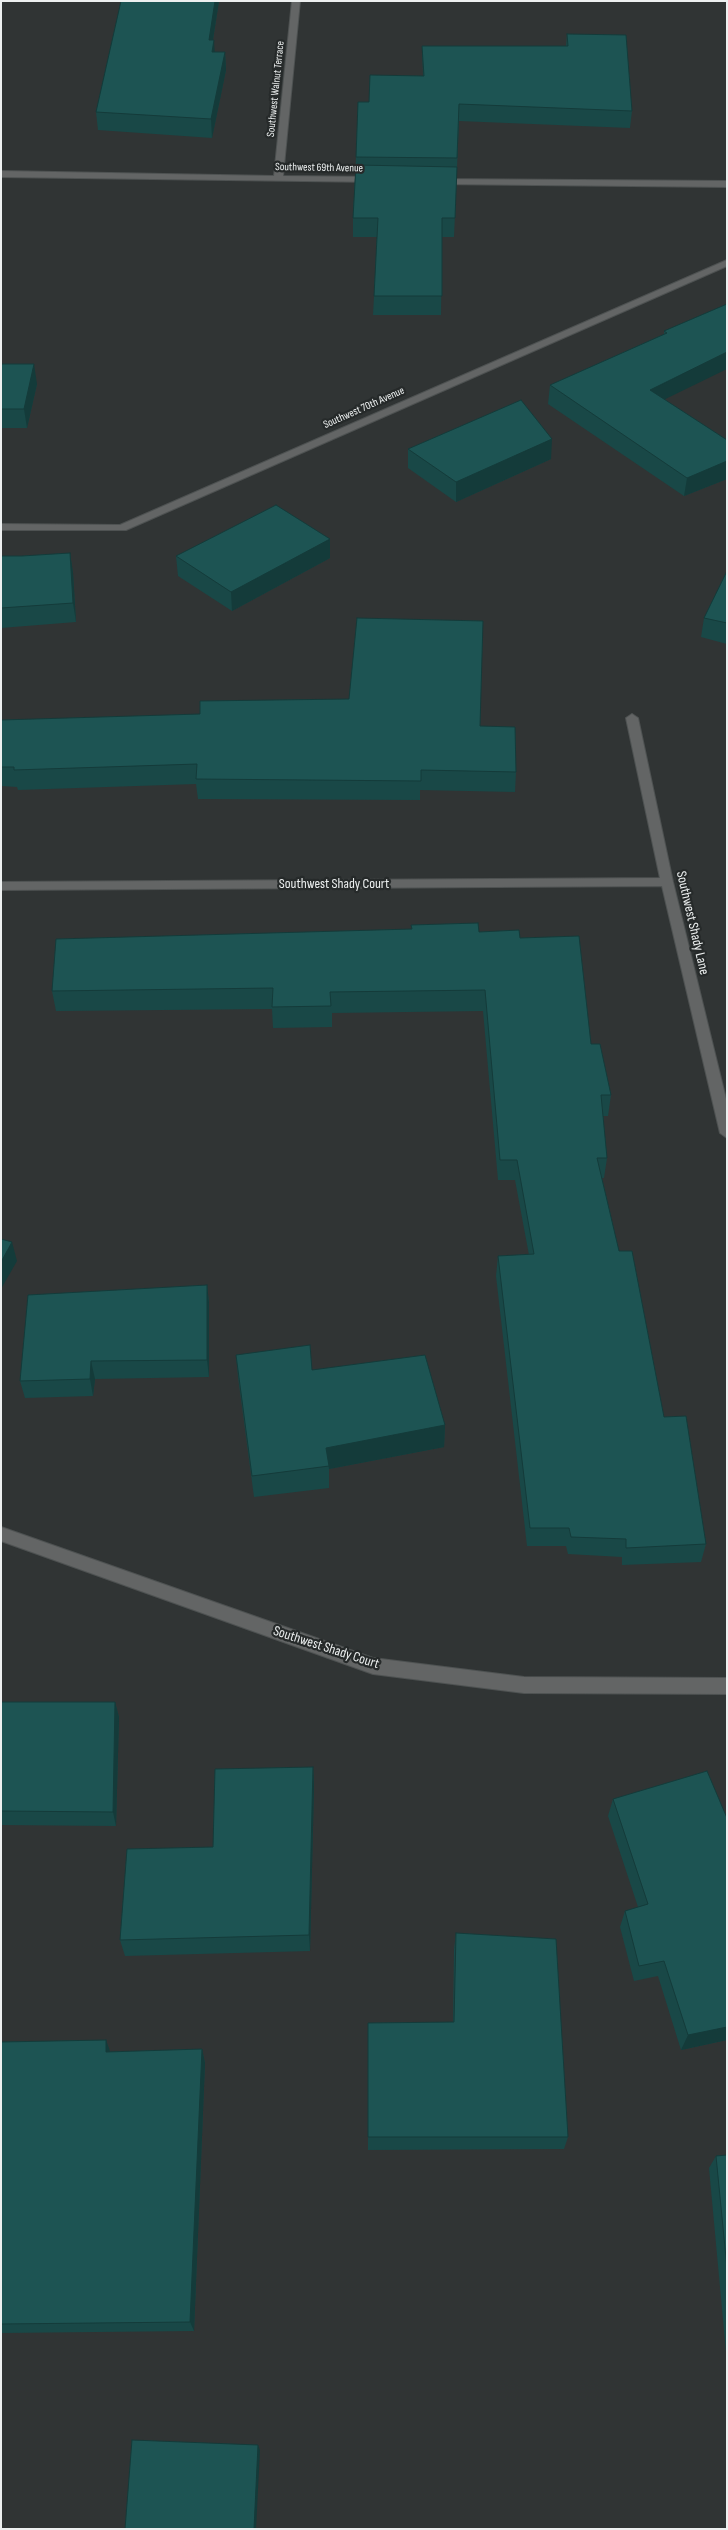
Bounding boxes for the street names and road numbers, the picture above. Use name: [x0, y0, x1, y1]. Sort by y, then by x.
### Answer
street label: Southwest Walnut Terrace: [264, 40, 288, 138]
street label: Southwest 69th Avenue: [275, 161, 363, 175]
street label: Southwest 70th Avenue: [321, 384, 407, 432]
street label: Southwest Shady Lane: [672, 870, 712, 976]
street label: Southwest Shady Court: [279, 876, 389, 892]
street label: Southwest Shady Court: [271, 1623, 381, 1673]

